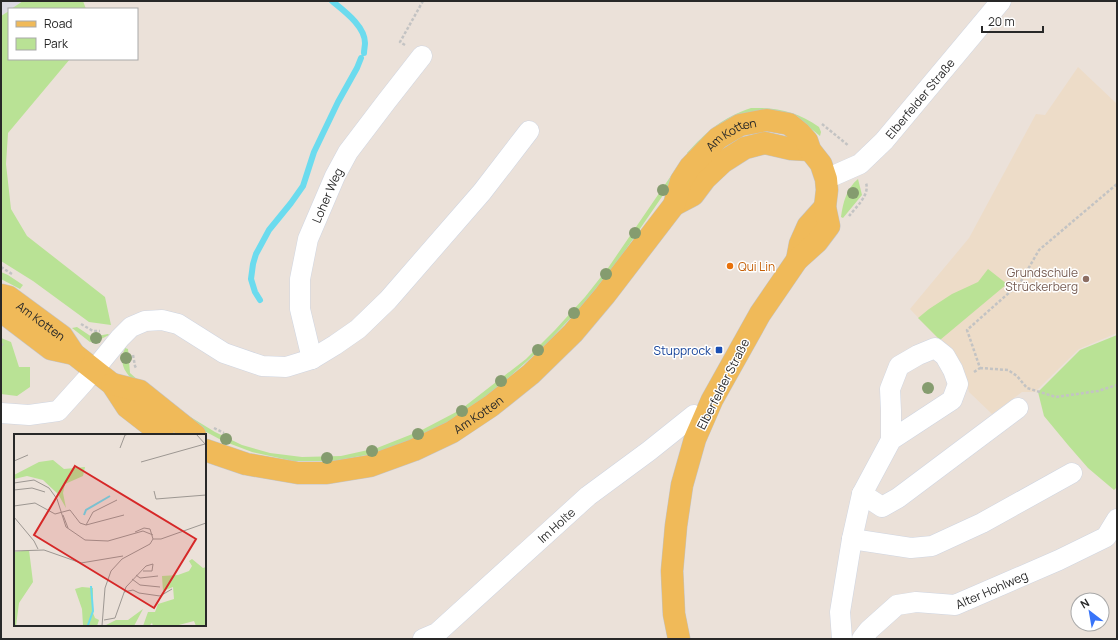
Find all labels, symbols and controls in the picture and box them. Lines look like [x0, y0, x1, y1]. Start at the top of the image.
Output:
legend [8, 8, 138, 60]
scale bar [982, 8, 1043, 34]
text: 20 m [988, 13, 1015, 30]
text: Road [44, 15, 72, 32]
text: Park [44, 35, 69, 52]
street label: Elberfelder Straße [881, 55, 958, 142]
street label: Am Kotten [702, 114, 758, 155]
street label: Loher Weg [307, 164, 347, 225]
place label: Qui Lin [738, 258, 775, 275]
marker: Qui Lin [725, 261, 735, 271]
place label: Grundschule Strückerberg [1005, 264, 1078, 295]
marker: Grundschule Strückerberg [1081, 274, 1091, 284]
street label: Am Kotten [13, 297, 69, 344]
street label: Elberfelder Straße [693, 336, 753, 432]
place label: Stupprock [654, 342, 712, 359]
marker: Stupprock [714, 345, 724, 355]
street label: Am Kotten [450, 391, 506, 437]
inset map [14, 434, 206, 626]
street label: Im Holte [534, 504, 578, 546]
street label: Alter Hohlweg [953, 566, 1030, 612]
north arrow [1070, 592, 1110, 632]
text: N [1077, 594, 1092, 611]

